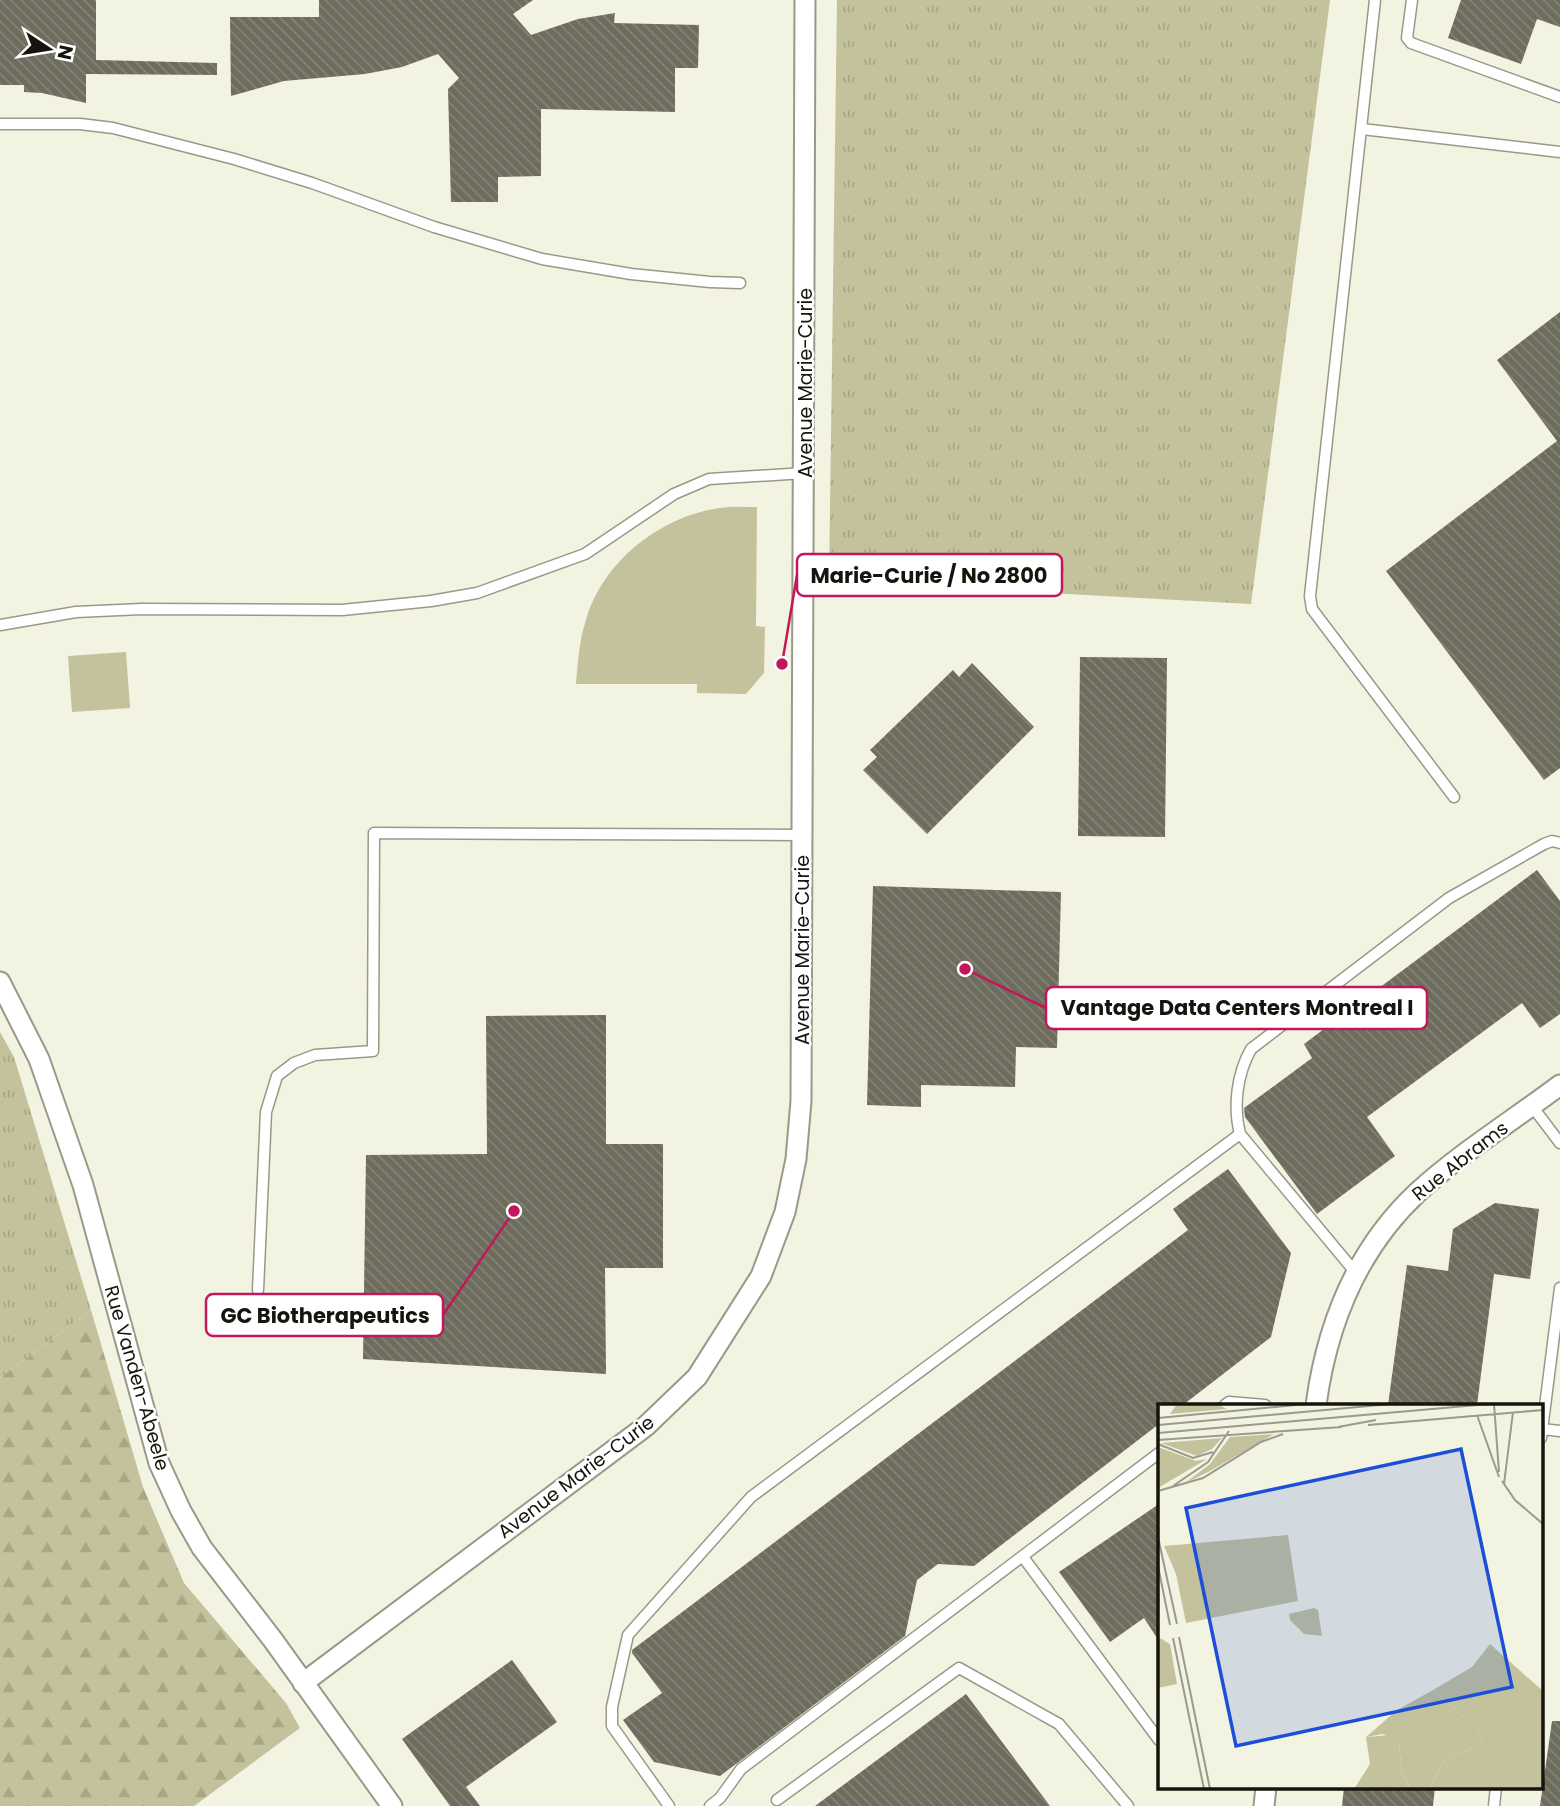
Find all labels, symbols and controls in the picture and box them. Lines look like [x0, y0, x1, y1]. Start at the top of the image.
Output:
north arrow [14, 14, 84, 84]
text: N [50, 43, 80, 62]
street label: Avenue Marie-Curie [792, 288, 819, 478]
callout: Marie-Curie / No 2800 [797, 554, 1062, 596]
text: Marie-Curie / No 2800 [810, 561, 1048, 590]
street label: Avenue Marie-Curie [789, 855, 816, 1045]
callout: Vantage Data Centers Montreal I [1046, 987, 1427, 1029]
text: Vantage Data Centers Montreal I [1060, 993, 1414, 1022]
street label: Rue Abrams [1406, 1115, 1514, 1207]
street label: Rue Vanden-Abeele [98, 1282, 176, 1474]
callout: GC Biotherapeutics [206, 1294, 443, 1336]
text: GC Biotherapeutics [220, 1301, 430, 1330]
inset map [1158, 1404, 1542, 1788]
street label: Avenue Marie-Curie [492, 1409, 660, 1545]

